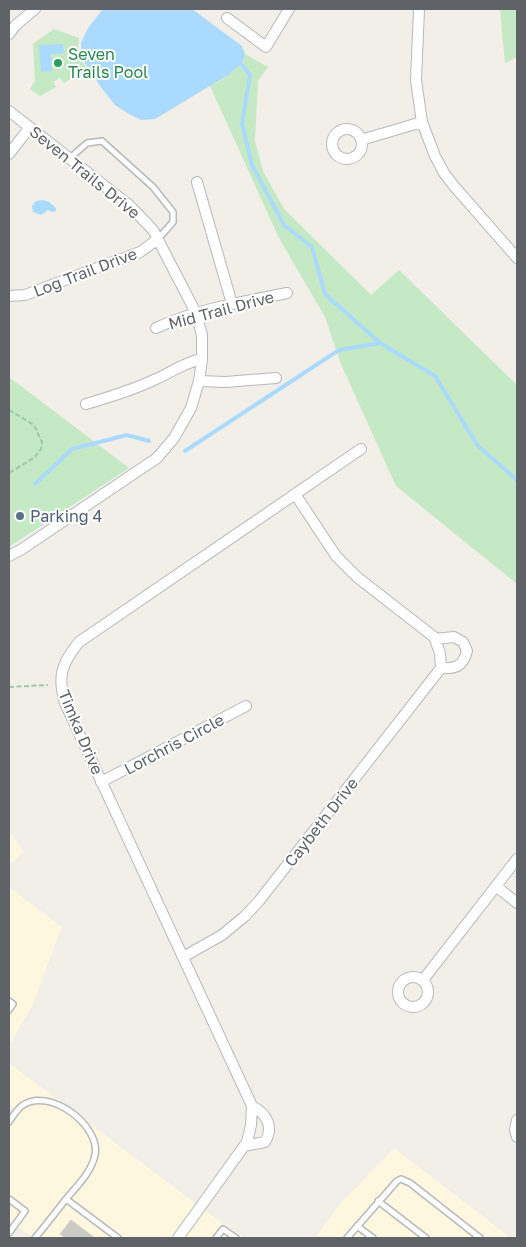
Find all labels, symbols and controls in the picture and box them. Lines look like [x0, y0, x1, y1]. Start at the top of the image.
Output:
place label: Seven Trails Pool [68, 44, 148, 82]
marker: Seven Trails Pool [52, 57, 64, 69]
street label: Seven Trails Drive [26, 121, 144, 223]
street label: Log Trail Drive [31, 243, 139, 301]
street label: Mid Trail Drive [166, 286, 276, 334]
place label: Parking 4 [30, 506, 102, 526]
marker: Parking 4 [14, 510, 26, 522]
street label: Timka Drive [54, 687, 108, 777]
street label: Lorchris Circle [121, 709, 227, 779]
street label: Caybeth Drive [280, 773, 362, 871]

